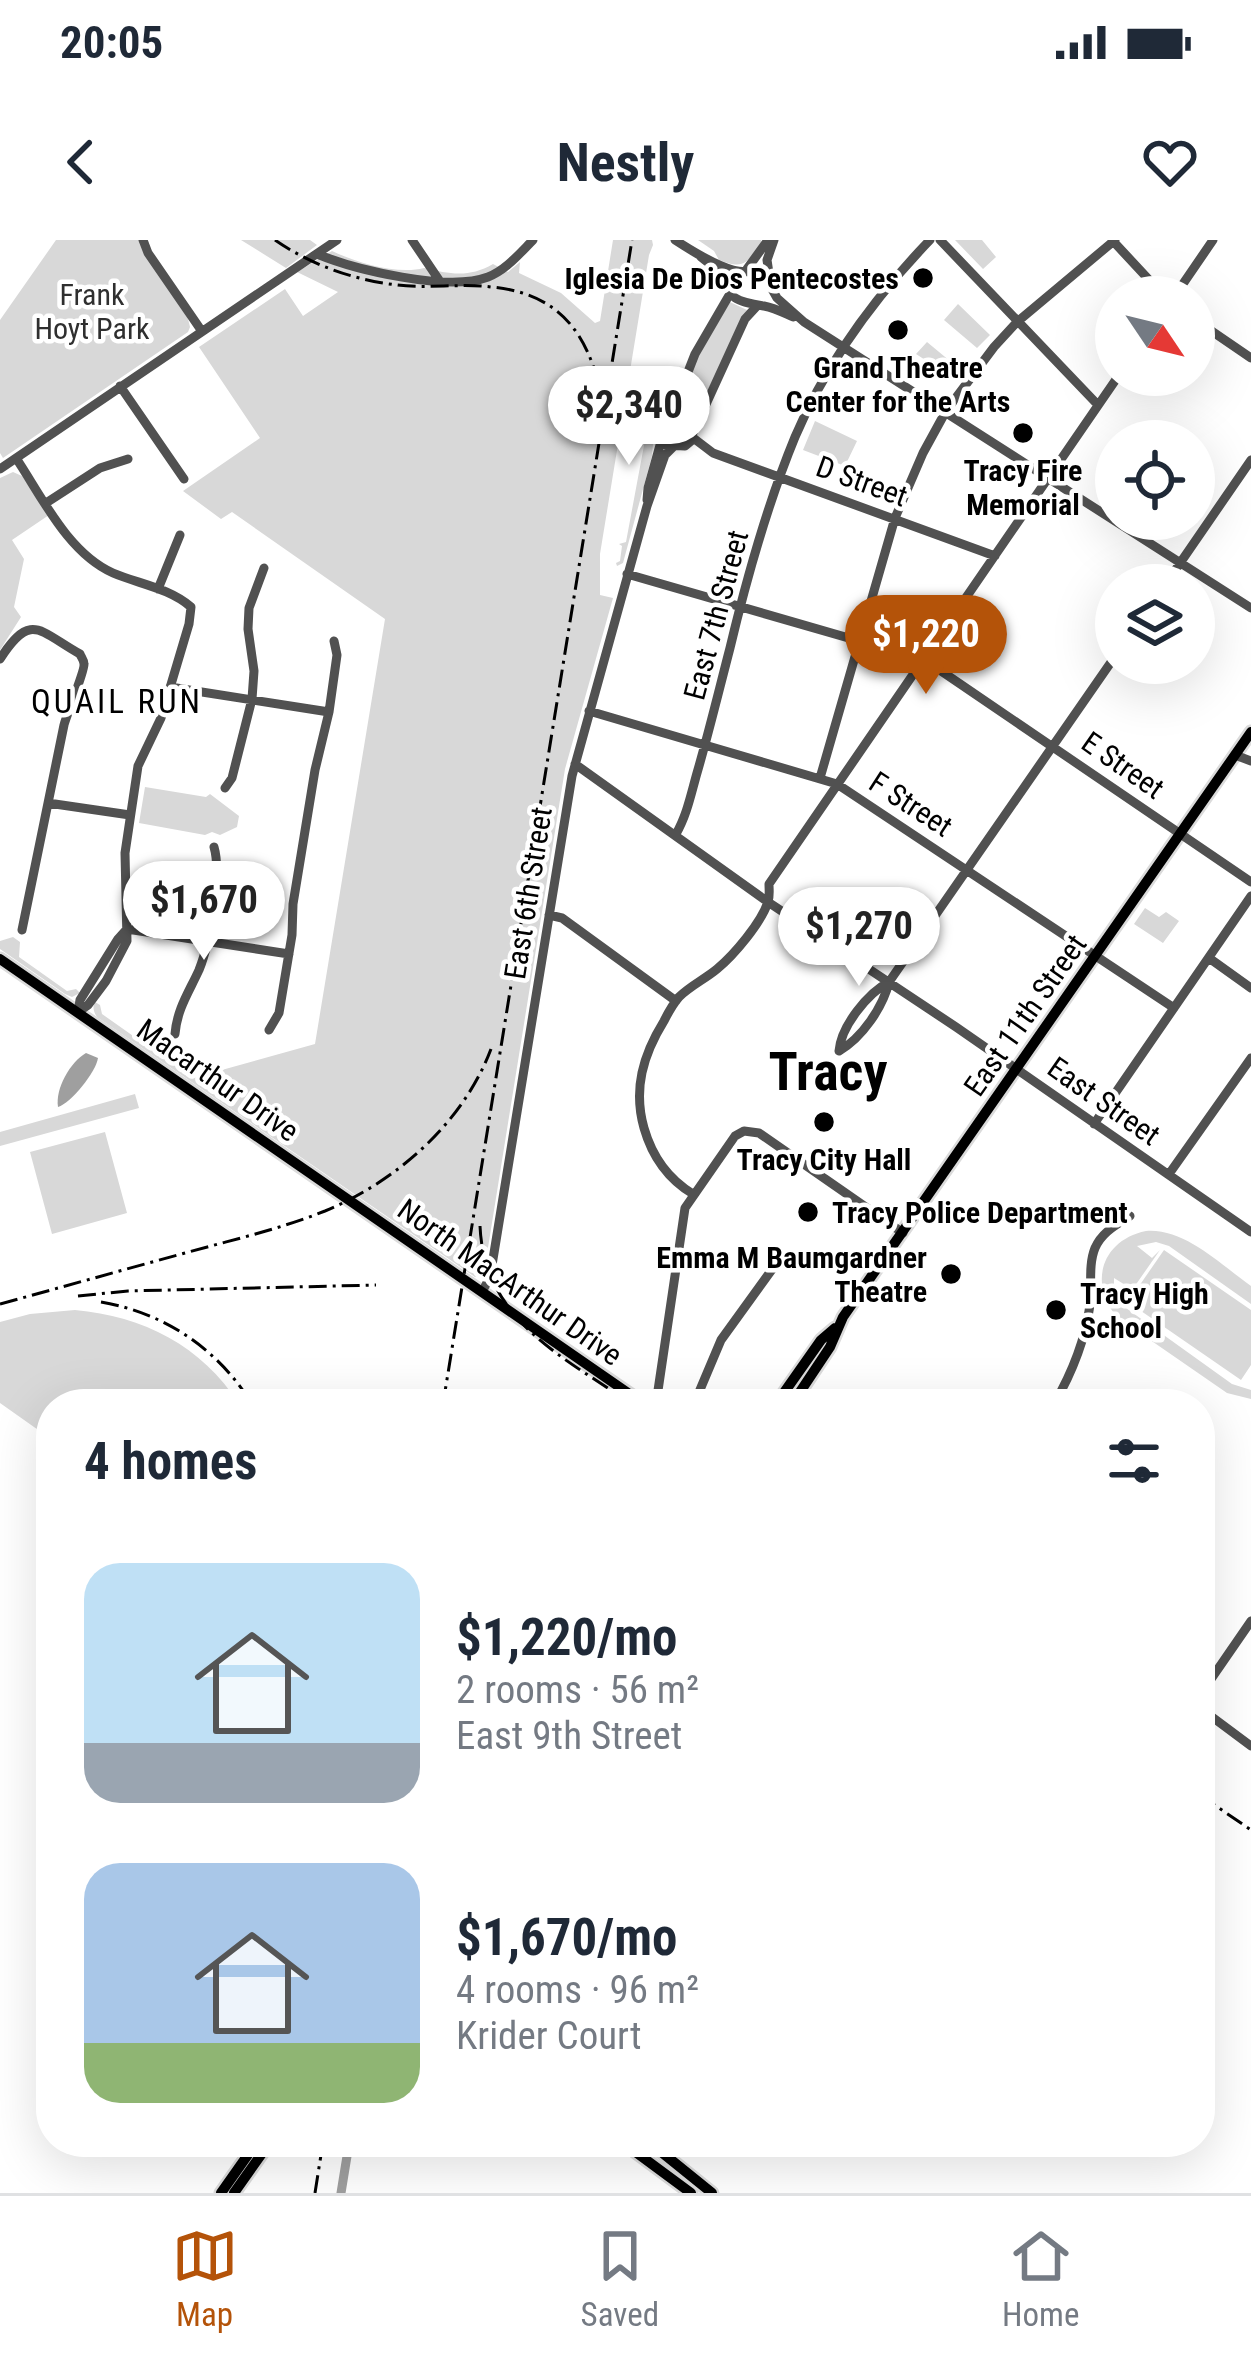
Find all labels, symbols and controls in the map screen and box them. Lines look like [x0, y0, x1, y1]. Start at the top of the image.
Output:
text: 20:05 [60, 16, 163, 69]
icon: back [48, 129, 114, 195]
icon: heart [1137, 129, 1203, 195]
text: Nestly [557, 131, 694, 194]
place label: Iglesia De Dios Pentecostes [564, 261, 899, 296]
marker: Iglesia De Dios Pentecostes [910, 265, 936, 291]
north arrow [1095, 276, 1215, 396]
map controls [1095, 276, 1215, 684]
park label: Frank Hoyt Park [34, 277, 150, 346]
marker: Grand Theatre Center for the Arts [885, 317, 911, 343]
place label: Grand Theatre Center for the Arts [786, 350, 1010, 419]
pin: $2,340 [531, 366, 727, 468]
text: $2,340 [575, 382, 683, 428]
marker: Tracy Fire Memorial [1010, 420, 1036, 446]
button: locate [1095, 420, 1215, 540]
street label: D Street [812, 448, 912, 514]
place label: Tracy Fire Memorial [964, 453, 1082, 522]
street label: East 7th Street [677, 526, 755, 704]
button: layers [1095, 564, 1215, 684]
pin: $1,220 [828, 595, 1024, 697]
text: $1,220 [872, 611, 980, 657]
district label: QUAIL RUN [31, 682, 203, 721]
street label: E Street [1075, 724, 1171, 806]
street label: F Street [863, 764, 959, 844]
street label: East 6th Street [497, 804, 559, 982]
pin: $1,670 [106, 861, 302, 963]
text: $1,670 [150, 877, 258, 923]
pin: $1,270 [761, 887, 957, 989]
text: $1,270 [805, 903, 913, 949]
street label: East 11th Street [956, 928, 1094, 1102]
street label: Macarthur Drive [131, 1011, 305, 1149]
district label: Tracy [769, 1040, 887, 1103]
street label: East Street [1041, 1050, 1167, 1152]
marker: Tracy City Hall [811, 1109, 837, 1135]
place label: Tracy City Hall [737, 1142, 911, 1177]
street label: North MacArthur Drive [391, 1192, 629, 1372]
place label: Tracy Police Department [832, 1195, 1128, 1230]
marker: Tracy Police Department [795, 1199, 821, 1225]
place label: Emma M Baumgardner Theatre [656, 1240, 927, 1309]
marker: Emma M Baumgardner Theatre [938, 1261, 964, 1287]
place label: Tracy High School [1080, 1276, 1209, 1345]
marker: Tracy High School [1043, 1297, 1069, 1323]
icon: filters [1101, 1428, 1167, 1494]
text: 4 homes [84, 1432, 257, 1491]
text: $1,220/mo [456, 1608, 677, 1667]
icon: home [180, 1611, 324, 1755]
text: 2 rooms · 56 m² [456, 1667, 699, 1713]
text: East 9th Street [456, 1713, 682, 1759]
text: $1,670/mo [456, 1908, 677, 1967]
icon: home [180, 1911, 324, 2055]
text: 4 rooms · 96 m² [456, 1967, 699, 2013]
text: Krider Court [456, 2013, 641, 2059]
tab: Map [172, 2223, 238, 2334]
tab: Saved [581, 2223, 659, 2334]
tab: Home [1002, 2223, 1079, 2334]

